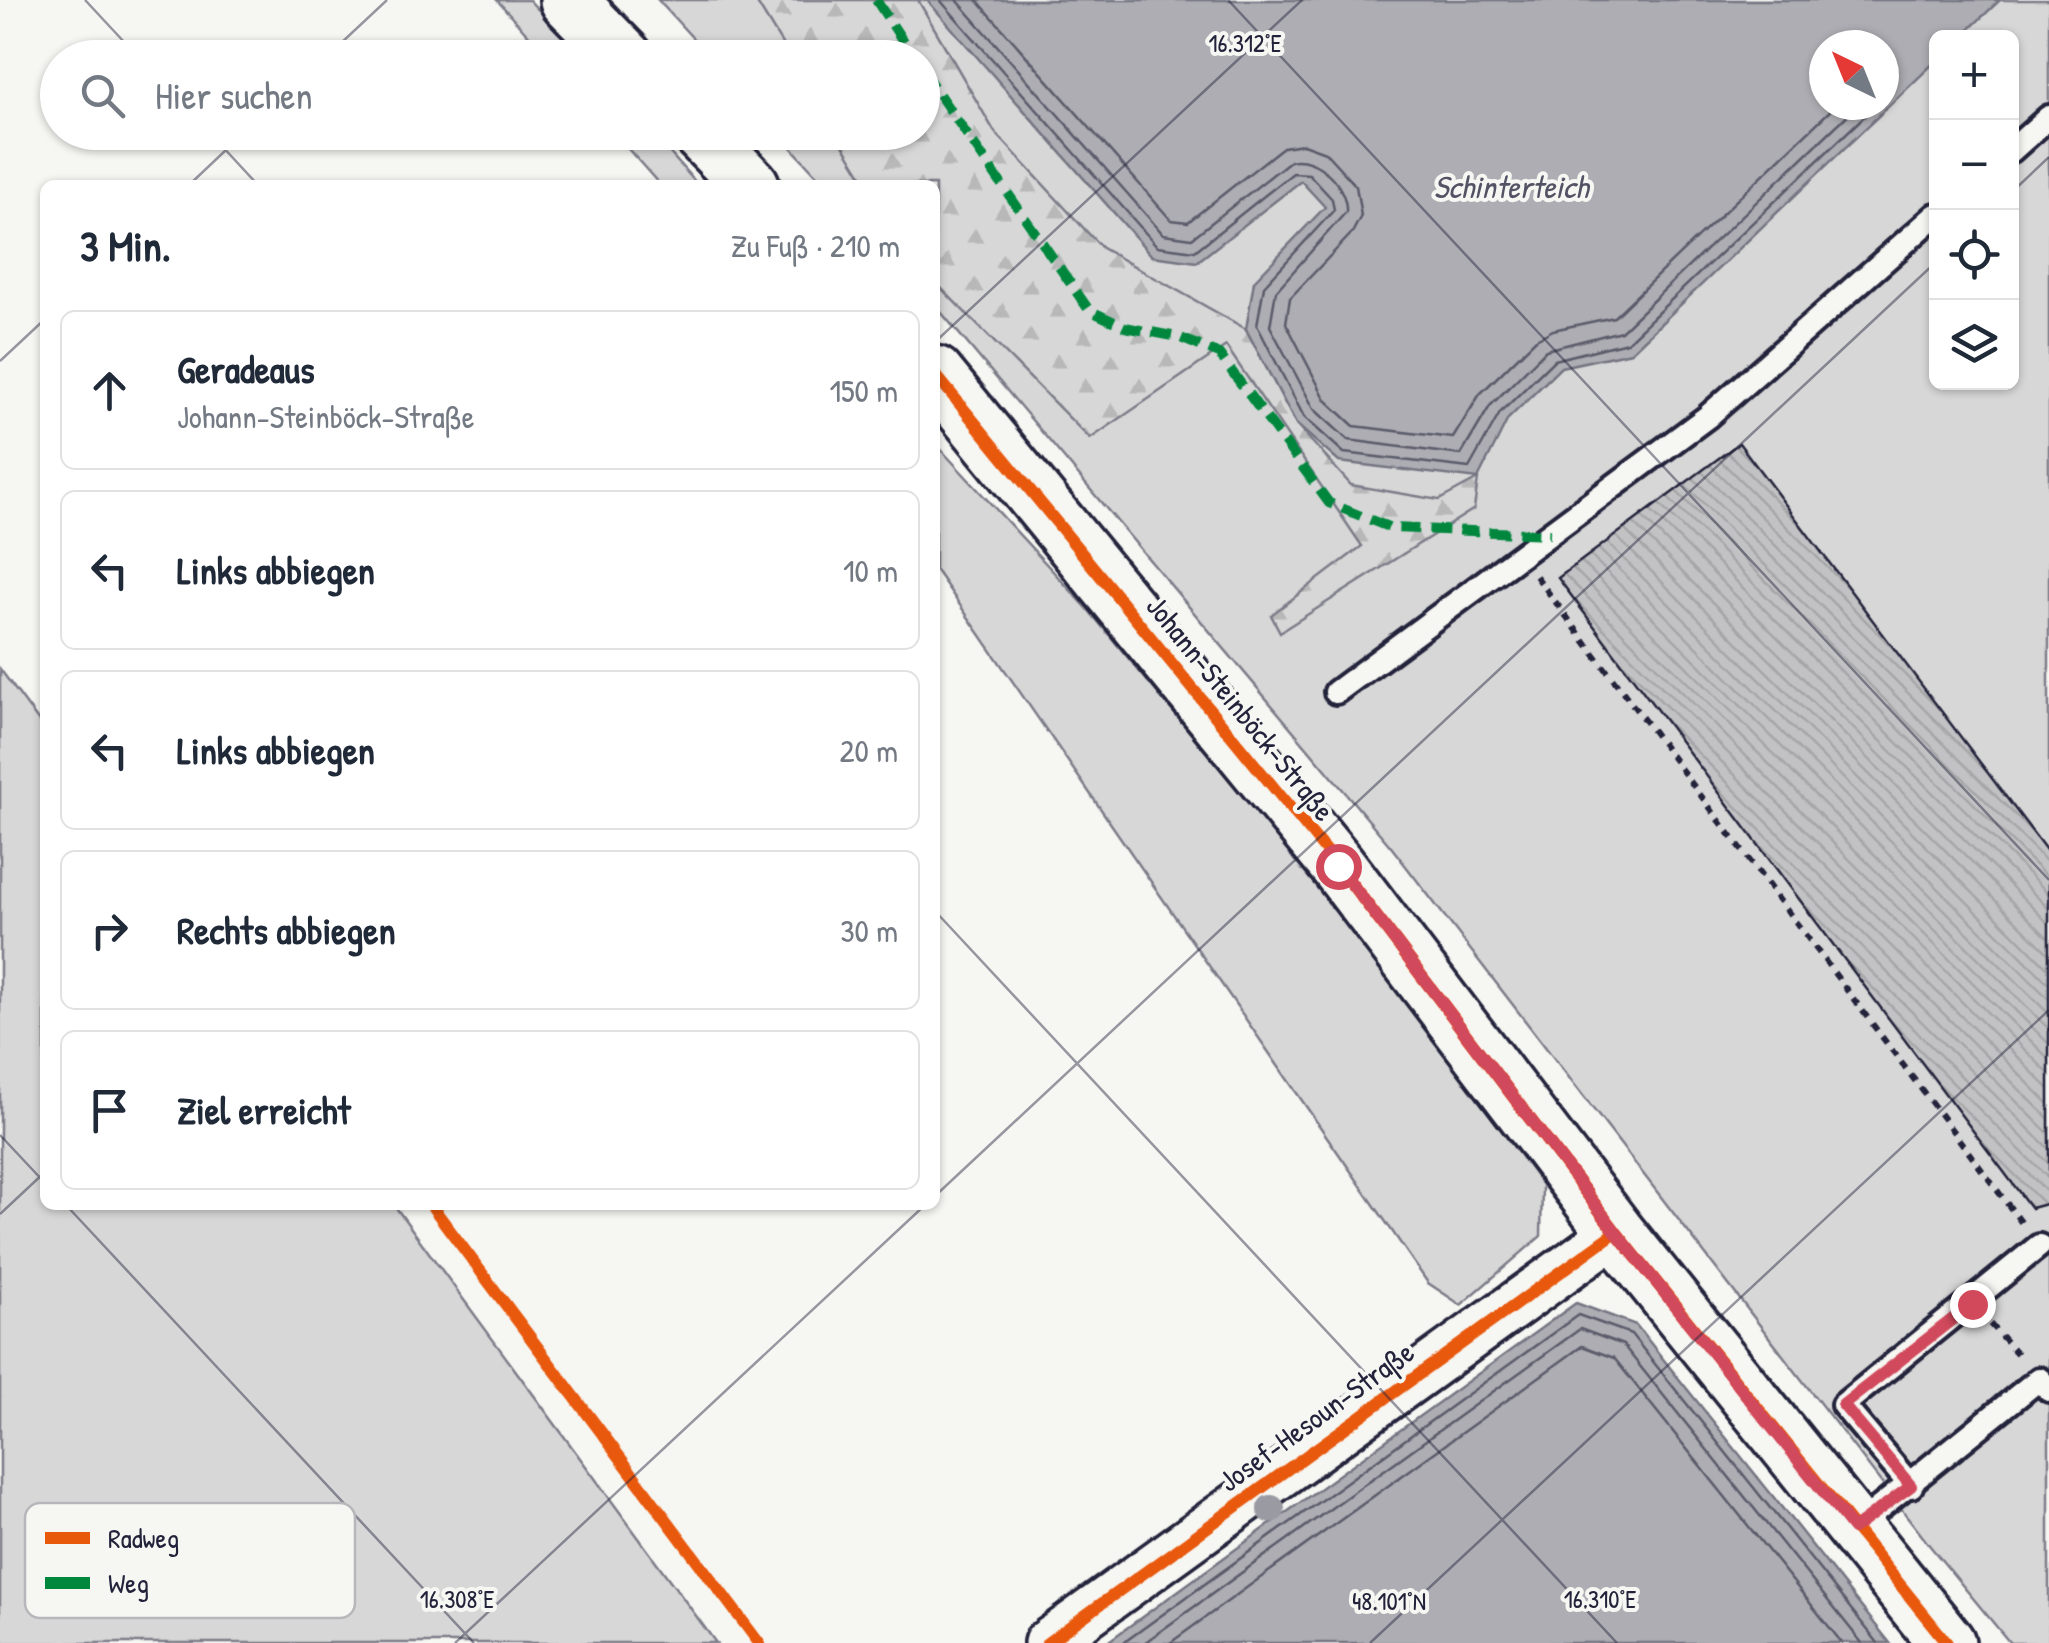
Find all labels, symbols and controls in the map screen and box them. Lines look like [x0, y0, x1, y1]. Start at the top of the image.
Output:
text: 16.312°E [1208, 26, 1282, 60]
north arrow [1809, 30, 1899, 120]
map controls [1929, 30, 2019, 390]
button: + [1929, 30, 2019, 120]
search box [40, 40, 940, 150]
icon: search [75, 68, 130, 123]
text: Hier suchen [155, 69, 313, 121]
button: − [1929, 120, 2019, 210]
water label: Schinterteich [1433, 165, 1591, 208]
button: locate [1929, 210, 2019, 300]
text: 3 Min. [80, 217, 171, 274]
text: Zu Fuß · 210 m [731, 224, 900, 267]
button: layers [1929, 300, 2019, 390]
text: Geradeaus [177, 343, 315, 395]
icon: ahead [82, 363, 137, 418]
text: 150 m [829, 369, 898, 412]
text: Johann-Steinböck-Straße [177, 395, 475, 438]
icon: left [82, 543, 137, 598]
text: Links abbiegen [177, 544, 375, 596]
text: 10 m [843, 549, 898, 592]
street label: Johann-Steinböck-Straße [1138, 587, 1344, 829]
icon: left [82, 723, 137, 778]
text: Links abbiegen [177, 724, 375, 776]
text: 20 m [840, 729, 898, 772]
route start [1316, 844, 1362, 890]
icon: right [82, 903, 137, 958]
text: Rechts abbiegen [177, 904, 396, 956]
text: 30 m [840, 909, 898, 952]
icon: arrive [82, 1083, 137, 1138]
text: Ziel erreicht [177, 1084, 351, 1136]
route end [1950, 1282, 1996, 1328]
street label: Josef-Hesoun-Straße [1210, 1332, 1422, 1500]
legend [25, 1503, 355, 1618]
text: Radweg [108, 1519, 179, 1557]
text: Weg [108, 1564, 149, 1602]
text: 16.308°E [420, 1582, 494, 1616]
text: 16.310°E [1564, 1582, 1636, 1616]
text: 48.101°N [1352, 1584, 1426, 1618]

